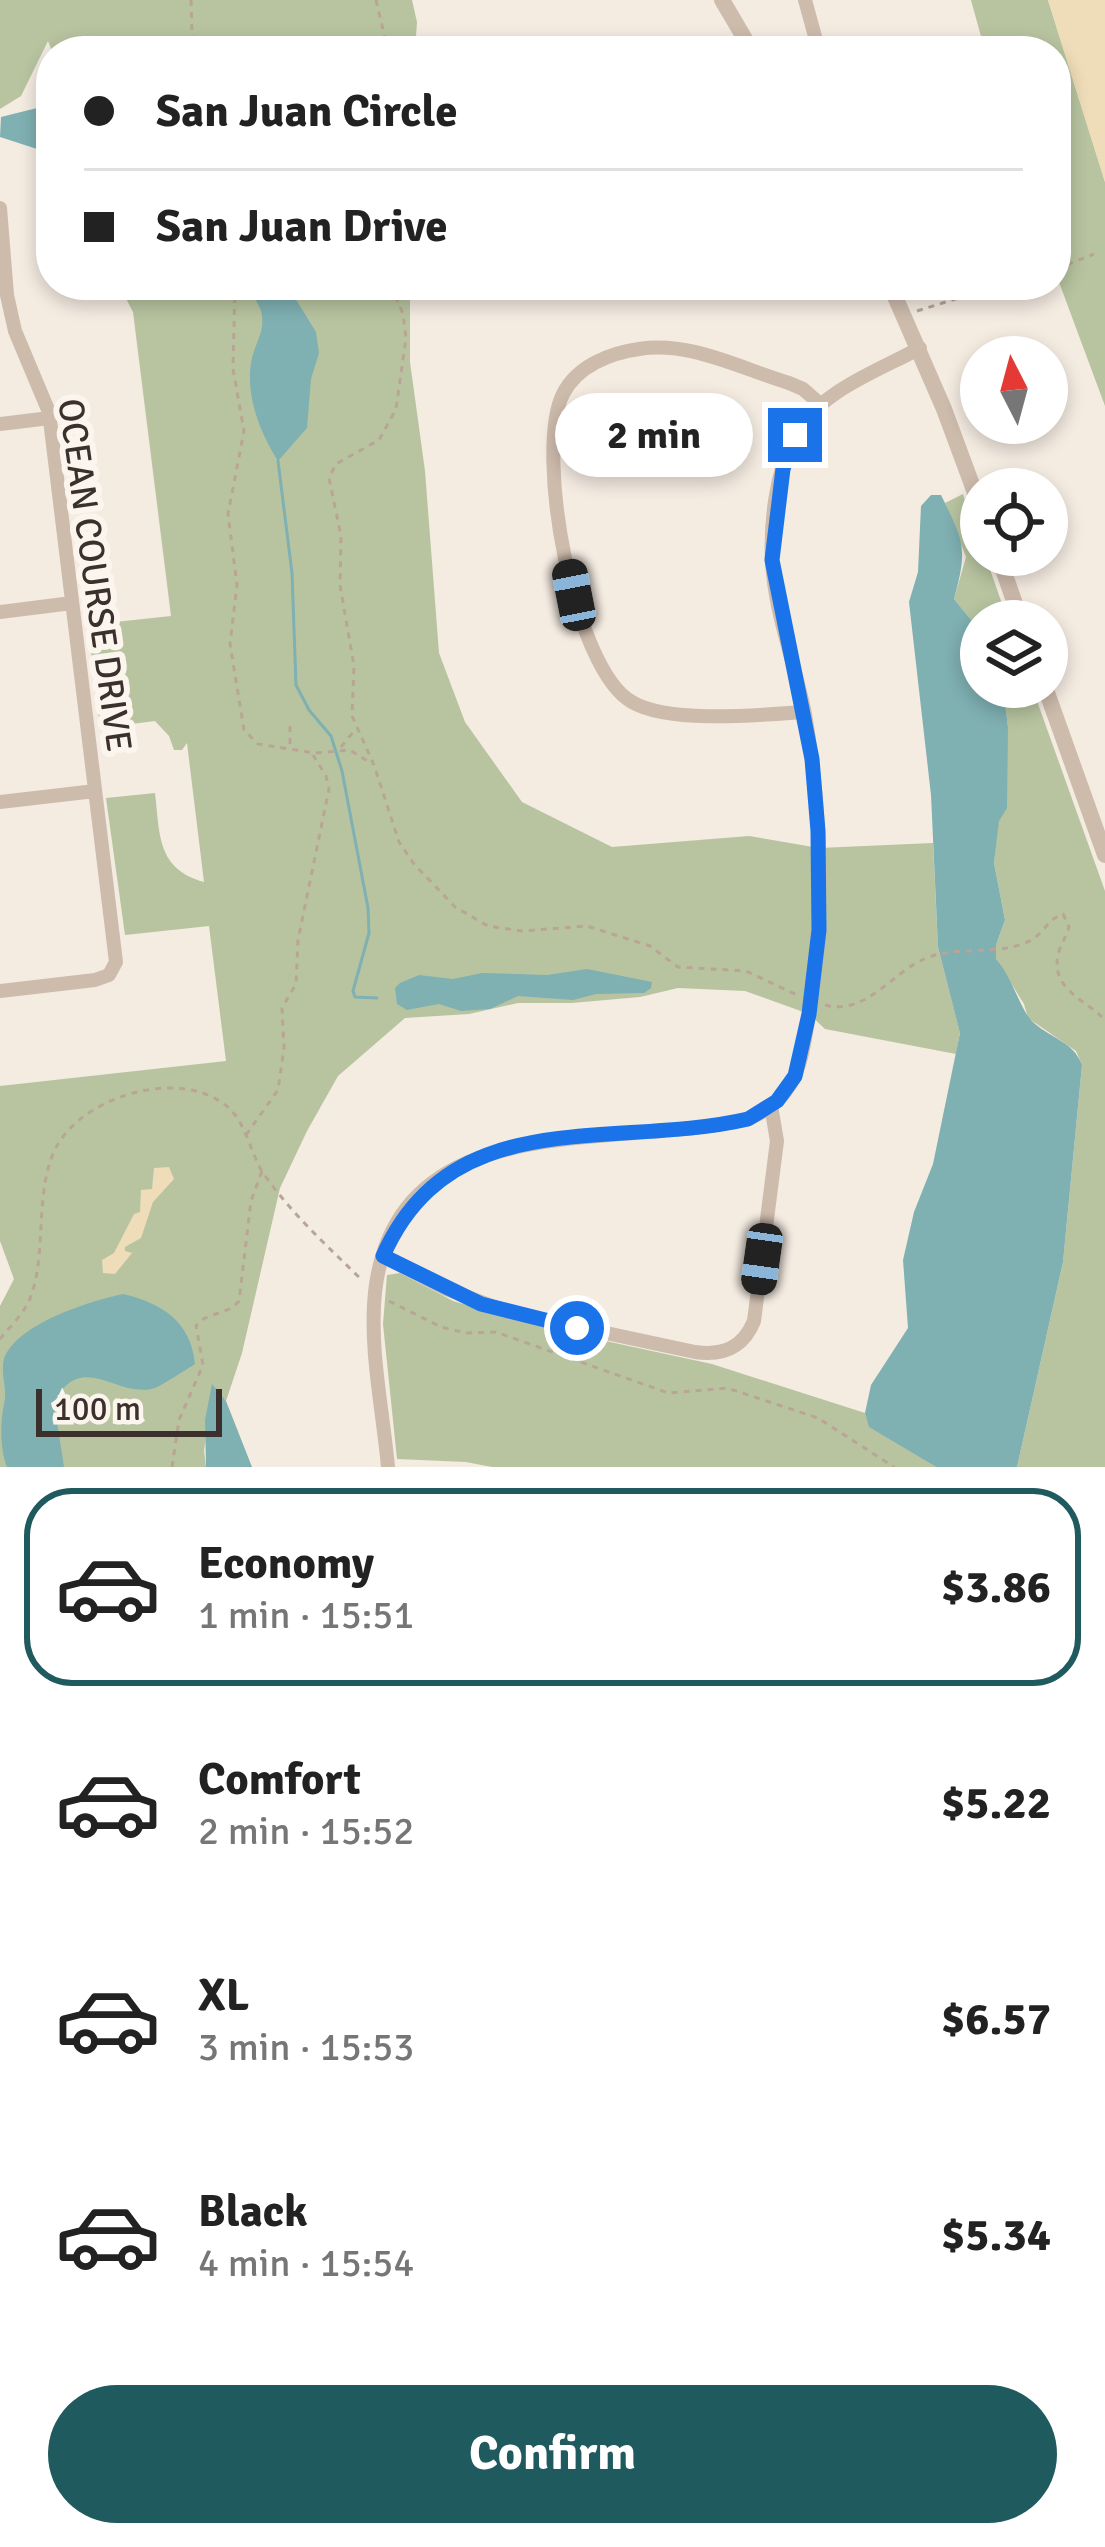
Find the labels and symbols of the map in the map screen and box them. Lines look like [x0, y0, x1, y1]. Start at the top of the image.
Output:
north arrow [960, 336, 1068, 444]
callout: 2 min [555, 393, 753, 477]
street label: OCEAN COURSE DRIVE [47, 396, 142, 755]
route end [768, 408, 822, 462]
car [549, 556, 599, 634]
car [739, 1221, 785, 1297]
route start [550, 1301, 604, 1355]
scale bar [36, 1383, 222, 1436]

